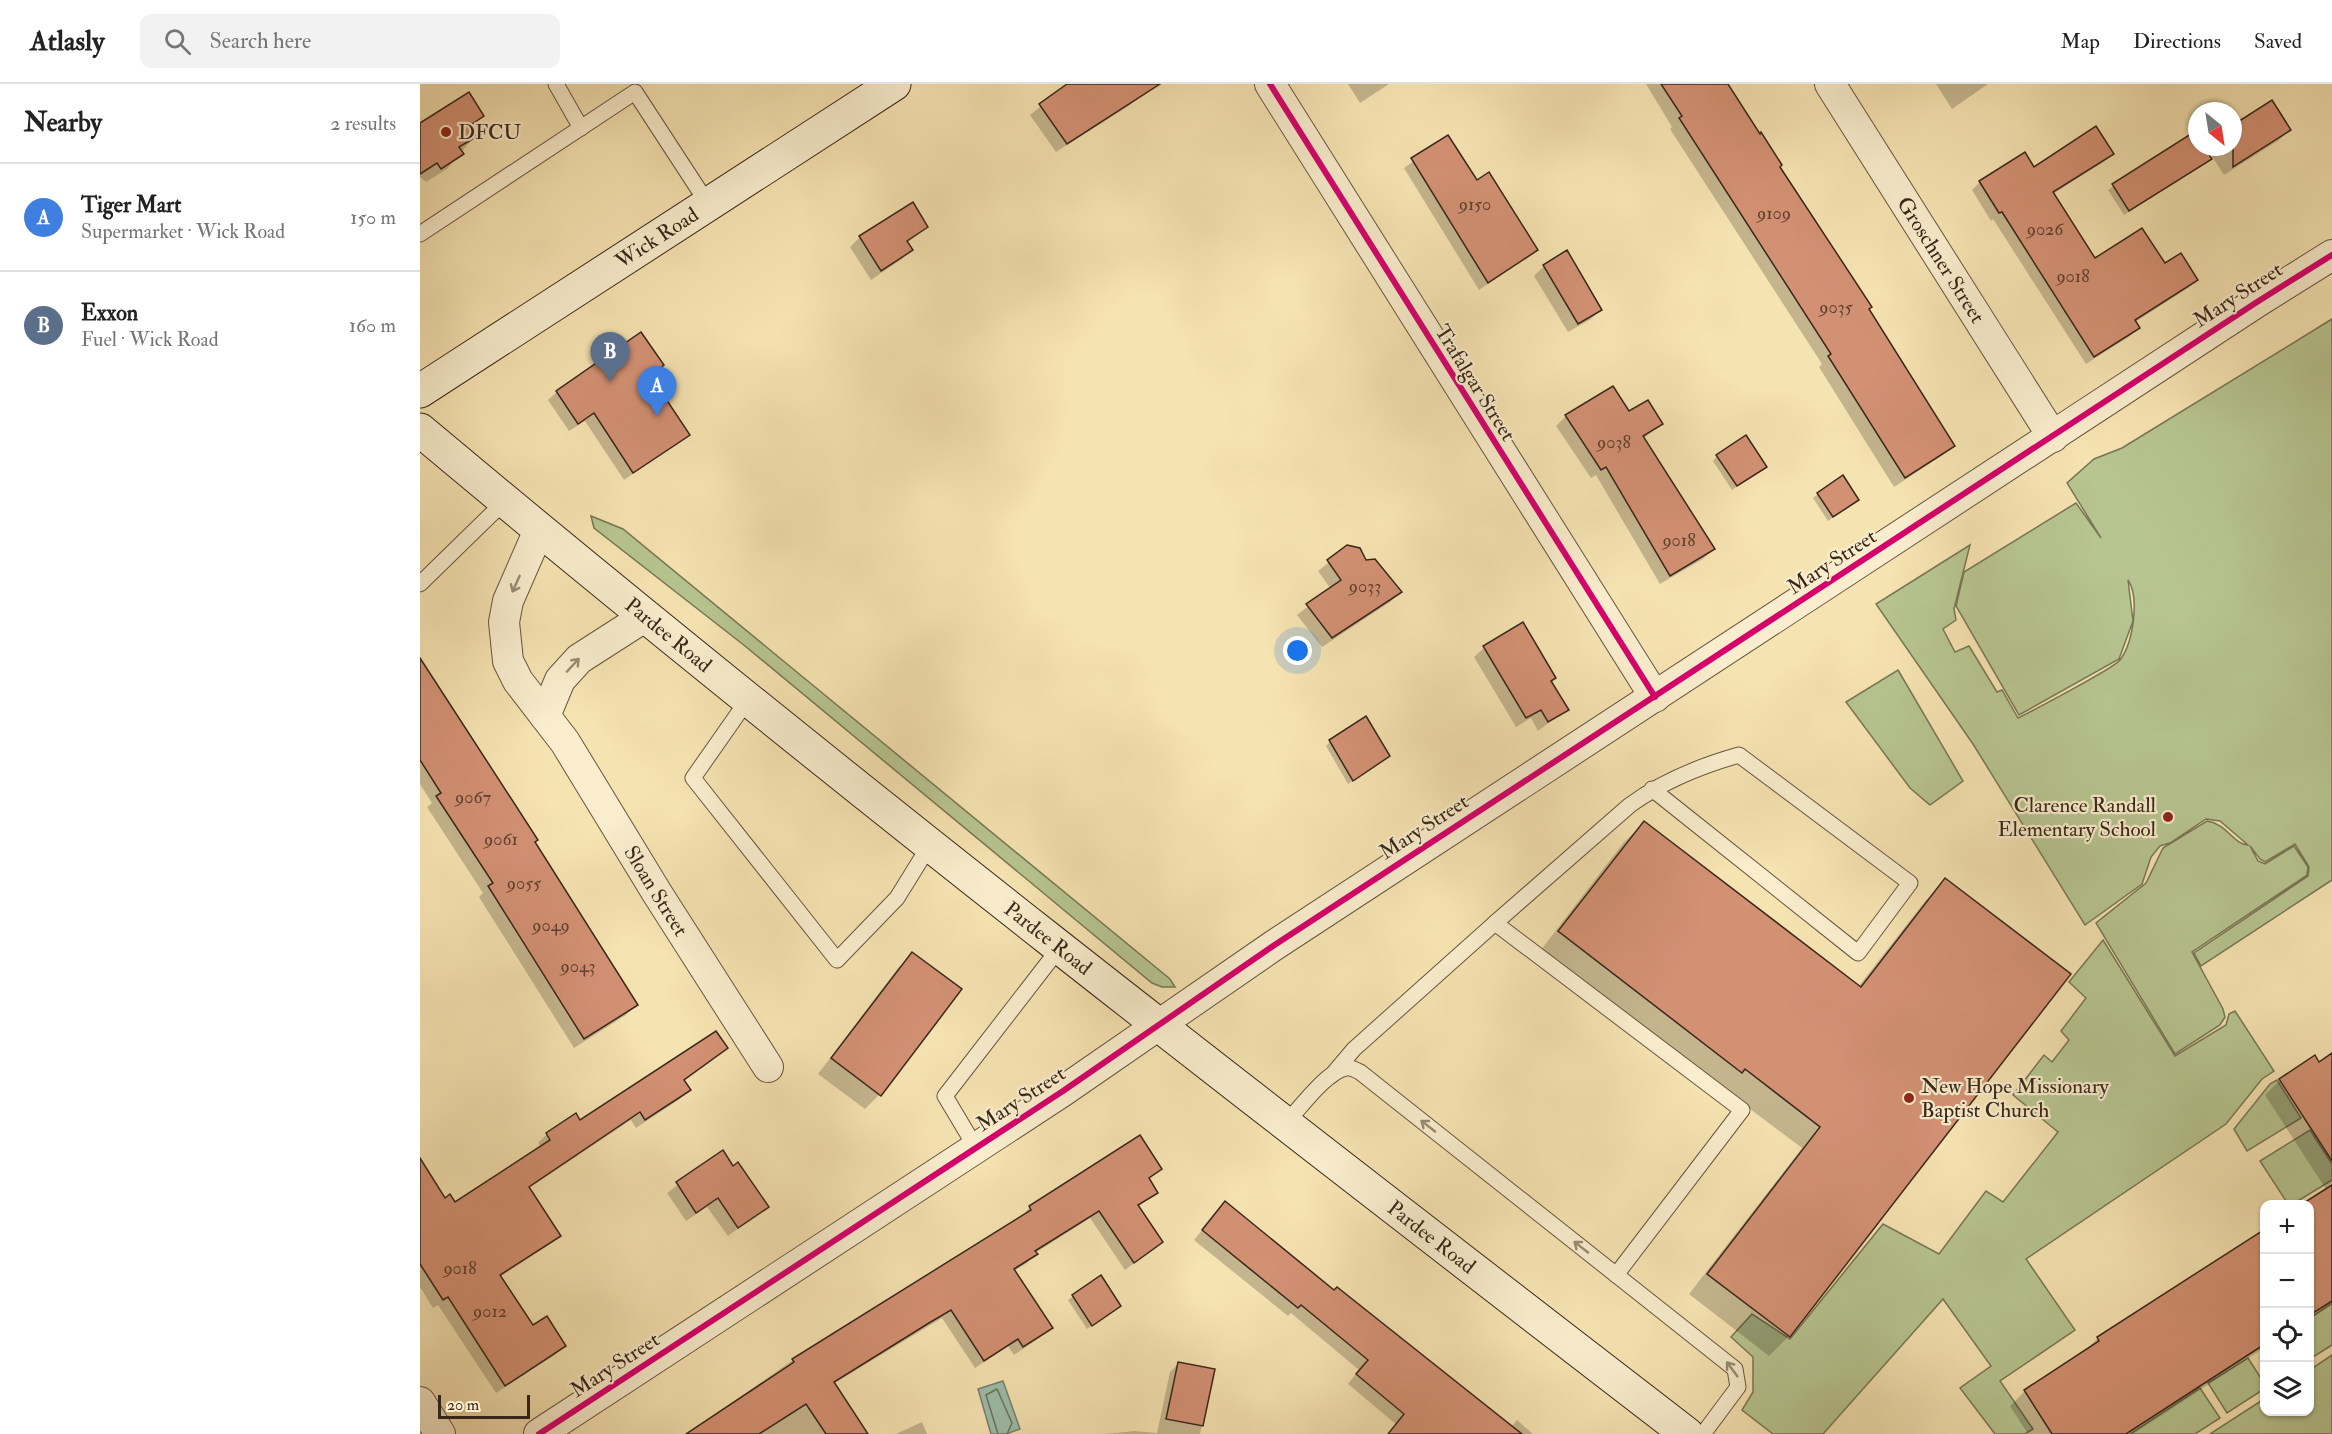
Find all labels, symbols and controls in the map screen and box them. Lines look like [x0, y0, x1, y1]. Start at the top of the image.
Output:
search box [140, 14, 560, 68]
text: Atlasly [30, 24, 104, 59]
icon: search [161, 25, 194, 58]
text: Search here [209, 27, 311, 55]
text: Map [2060, 28, 2100, 55]
text: Directions [2133, 28, 2221, 55]
text: Saved [2254, 28, 2302, 55]
north arrow [2188, 102, 2242, 156]
text: Nearby [24, 107, 102, 139]
text: 2 results [330, 111, 396, 136]
place label: DFCU [458, 119, 521, 146]
marker: DFCU [439, 125, 453, 139]
text: Tiger Mart [81, 191, 181, 219]
street label: Groschner Street [1891, 191, 1991, 328]
house number: 9150 [1457, 193, 1491, 216]
street label: Wick Road [609, 201, 704, 275]
house number: 9109 [1755, 202, 1791, 225]
text: A [37, 205, 50, 230]
text: 150 m [350, 205, 396, 230]
house number: 9026 [2025, 218, 2064, 241]
text: Supermarket · Wick Road [81, 219, 285, 244]
street label: Mary Street [2188, 256, 2288, 334]
house number: 9018 [2054, 265, 2090, 288]
house number: 9035 [1817, 296, 1853, 319]
text: Exxon [81, 299, 138, 327]
text: B [37, 313, 50, 338]
text: 160 m [349, 313, 396, 338]
street label: Trafalgar Street [1428, 320, 1522, 446]
text: Fuel · Wick Road [81, 327, 219, 352]
pin: B [590, 332, 630, 382]
pin: A [638, 366, 676, 416]
house number: 9038 [1595, 431, 1631, 454]
street label: Mary Street [1782, 523, 1882, 601]
house number: 9018 [1660, 529, 1696, 552]
one-way arrow [510, 574, 521, 593]
house number: 9033 [1347, 575, 1381, 598]
street label: Pardee Road [619, 591, 718, 679]
your location [1283, 636, 1312, 665]
one-way arrow [566, 658, 580, 673]
house number: 9067 [453, 786, 491, 809]
street label: Mary Street [1374, 788, 1474, 866]
place label: Clarence Randall Elementary School [1998, 792, 2157, 843]
marker: Clarence Randall Elementary School [2161, 810, 2175, 824]
house number: 9061 [482, 828, 518, 851]
street label: Sloan Street [618, 841, 695, 941]
house number: 9055 [505, 872, 541, 895]
street label: Pardee Road [999, 895, 1098, 982]
house number: 9049 [530, 914, 570, 937]
house number: 9043 [559, 955, 596, 978]
street label: Mary Street [971, 1060, 1071, 1138]
place label: New Hope Missionary Baptist Church [1921, 1073, 2110, 1124]
marker: New Hope Missionary Baptist Church [1902, 1091, 1916, 1105]
one-way arrow [1420, 1120, 1436, 1133]
street label: Pardee Road [1382, 1194, 1482, 1280]
map controls [2260, 1200, 2314, 1416]
button: + [2260, 1200, 2314, 1254]
one-way arrow [1573, 1240, 1589, 1253]
button: − [2260, 1254, 2314, 1308]
house number: 9018 [441, 1257, 477, 1280]
house number: 9012 [471, 1300, 507, 1323]
button: locate [2260, 1308, 2314, 1362]
street label: Mary Street [565, 1326, 665, 1404]
one-way arrow [1726, 1361, 1739, 1377]
button: layers [2260, 1362, 2314, 1416]
scale bar [438, 1392, 530, 1420]
text: 20 m [447, 1395, 479, 1415]

